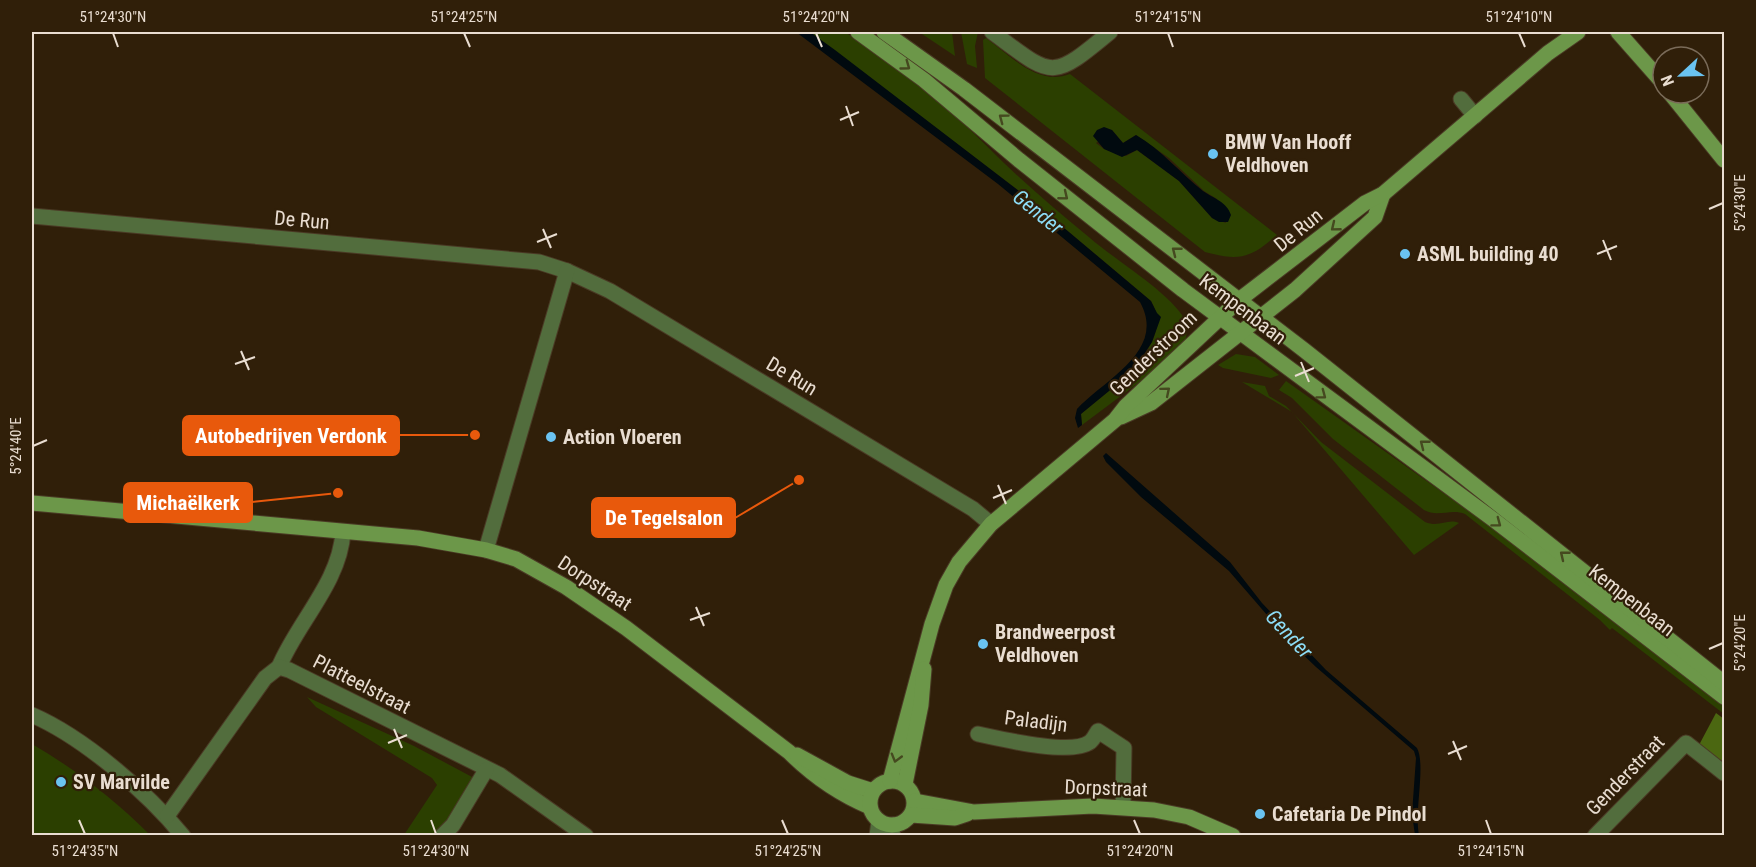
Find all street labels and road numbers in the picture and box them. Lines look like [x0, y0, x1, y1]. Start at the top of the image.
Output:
street label: De Run [1269, 203, 1327, 257]
street label: De Run [273, 206, 331, 234]
street label: Kempenbaan [1195, 269, 1291, 349]
street label: Genderstroom [1104, 305, 1202, 401]
street label: De Run [762, 351, 822, 401]
street label: Dorpstraat [554, 550, 637, 616]
street label: Kempenbaan [1584, 559, 1680, 641]
street label: Platteelstraat [309, 649, 415, 719]
street label: Paladijn [1003, 705, 1069, 737]
street label: Genderstraat [1581, 730, 1669, 820]
street label: Dorpstraat [1064, 775, 1148, 801]

